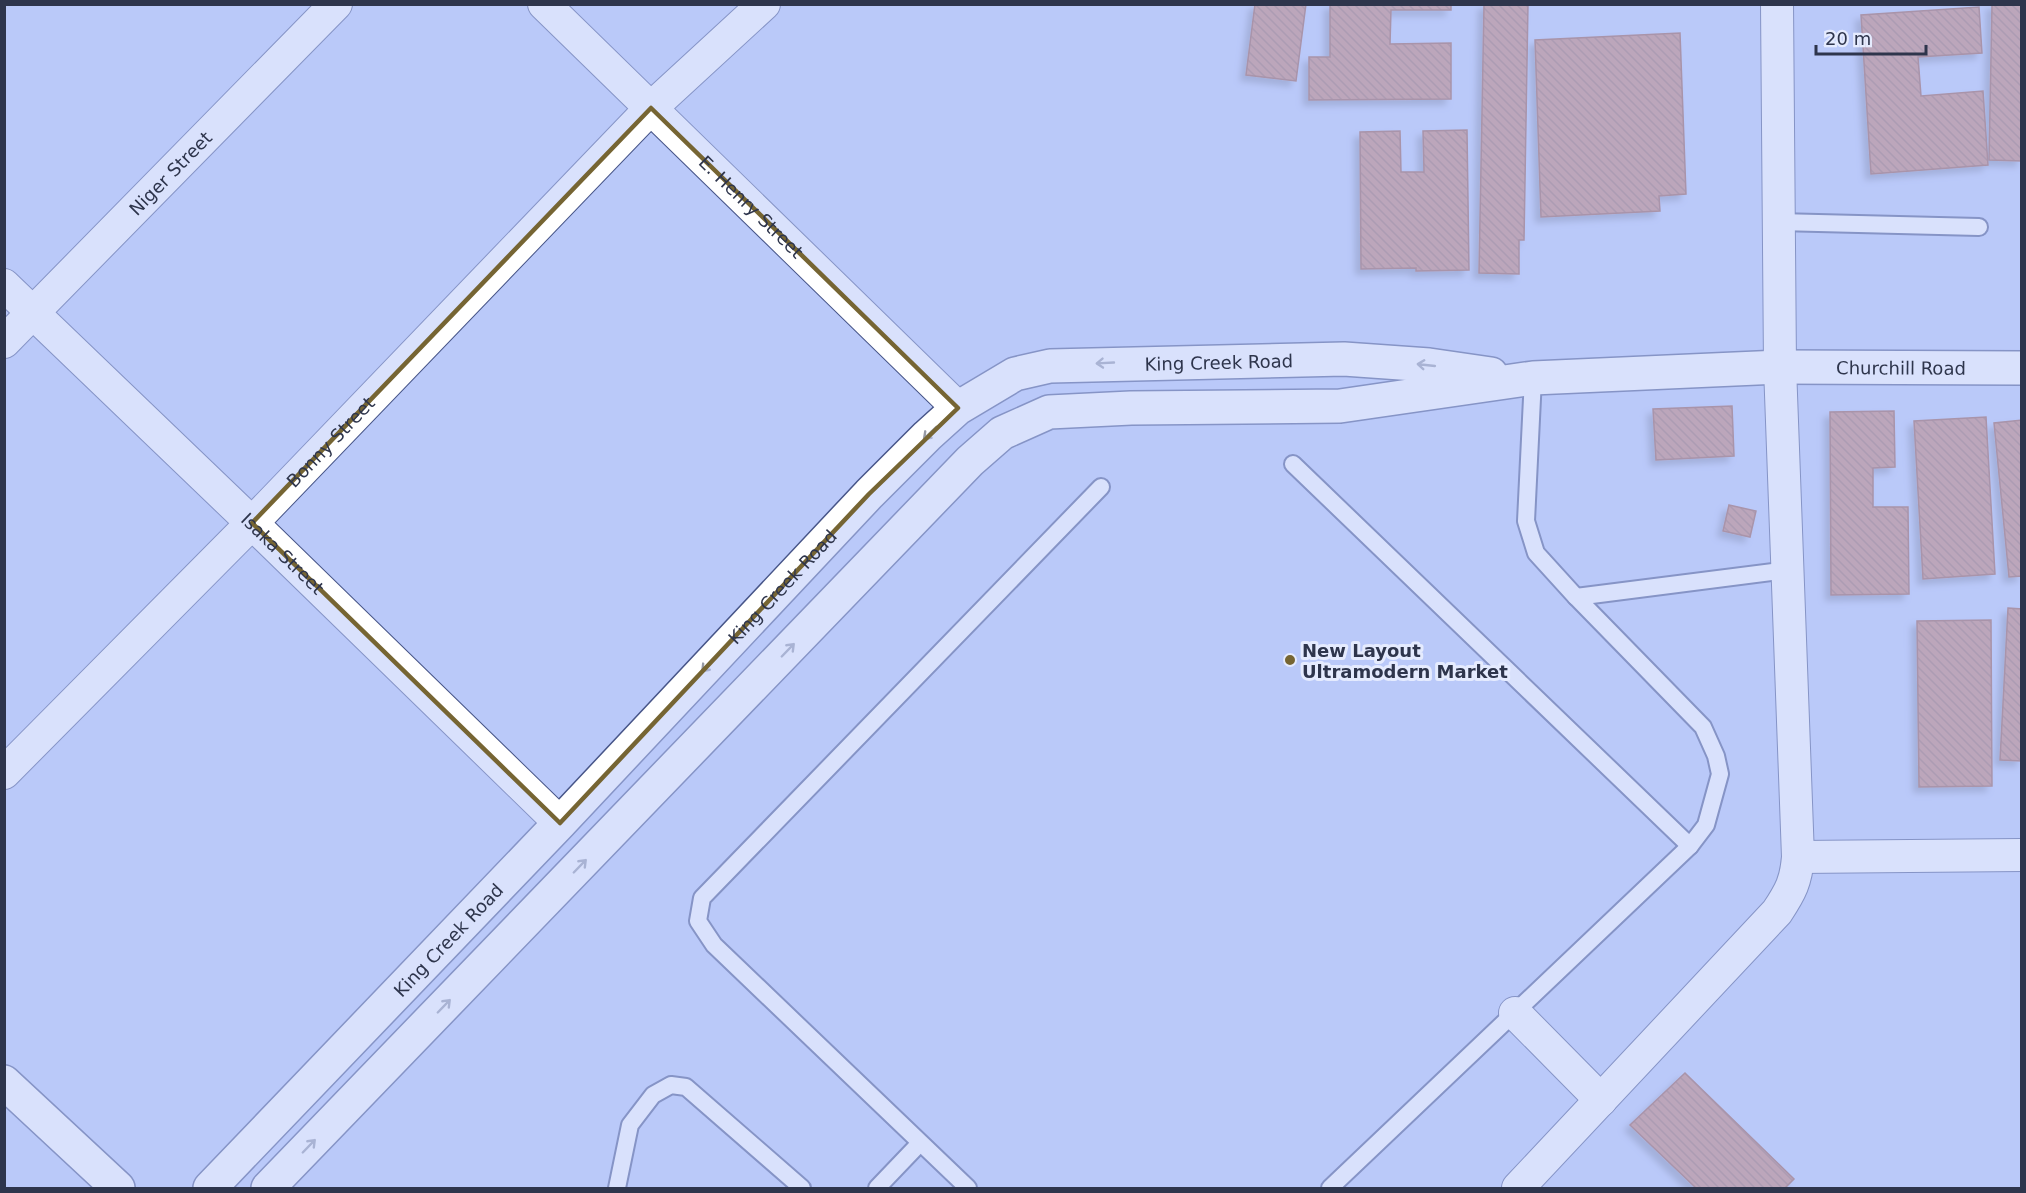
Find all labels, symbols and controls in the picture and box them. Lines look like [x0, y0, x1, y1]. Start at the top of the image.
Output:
scale bar [1816, 18, 1926, 56]
text: 20 m [1825, 28, 1871, 49]
street label: Niger Street [124, 127, 216, 219]
street label: E. Henry Street [695, 151, 808, 262]
street label: King Creek Road [1144, 350, 1293, 374]
street label: Churchill Road [1836, 357, 1966, 378]
one-way arrow [1096, 358, 1116, 369]
one-way arrow [1417, 359, 1436, 370]
street label: Bonny Street [282, 392, 378, 491]
one-way arrow [923, 426, 938, 440]
street label: Isaka Street [237, 508, 329, 598]
street label: King Creek Road [724, 525, 841, 648]
place label: New Layout Ultramodern Market [1302, 640, 1508, 682]
one-way arrow [781, 642, 795, 657]
marker: New Layout Ultramodern Market [1283, 653, 1297, 667]
one-way arrow [701, 657, 716, 672]
one-way arrow [572, 858, 587, 873]
street label: King Creek Road [389, 879, 507, 1001]
one-way arrow [437, 999, 451, 1014]
one-way arrow [302, 1139, 316, 1154]

